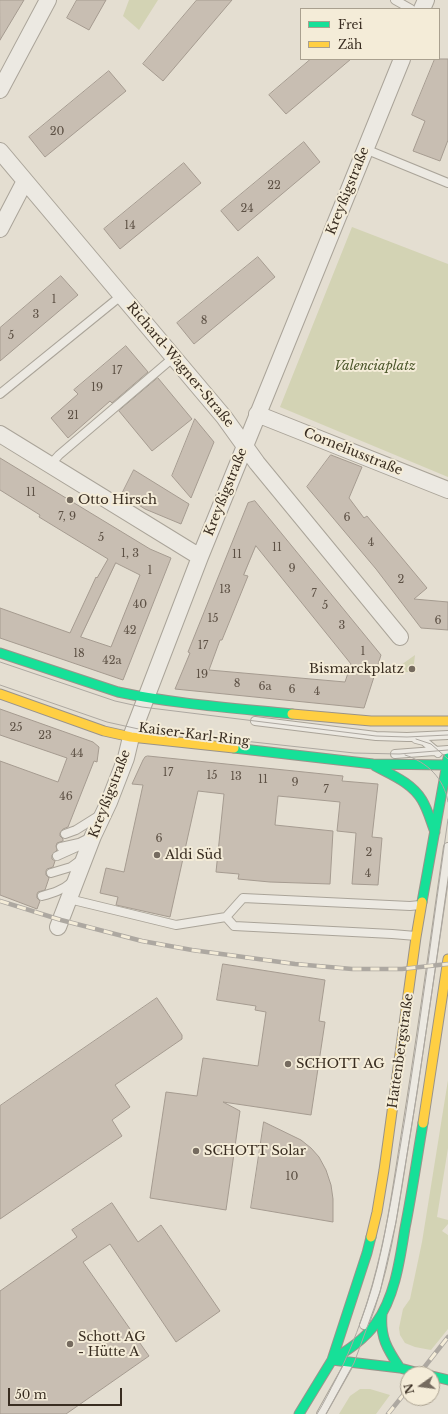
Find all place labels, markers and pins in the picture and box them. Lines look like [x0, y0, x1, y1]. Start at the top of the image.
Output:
place label: Otto Hirsch [78, 492, 157, 508]
marker: Otto Hirsch [65, 495, 75, 505]
place label: Bismarckplatz [309, 661, 404, 677]
marker: Bismarckplatz [407, 664, 417, 674]
place label: Aldi Süd [165, 847, 222, 863]
marker: Aldi Süd [152, 850, 162, 860]
place label: SCHOTT AG [296, 1056, 385, 1072]
marker: SCHOTT AG [283, 1059, 293, 1069]
place label: SCHOTT Solar [204, 1143, 306, 1159]
marker: SCHOTT Solar [191, 1146, 201, 1156]
place label: Schott AG - Hütte A [78, 1329, 145, 1360]
marker: Schott AG - Hütte A [65, 1339, 75, 1349]

